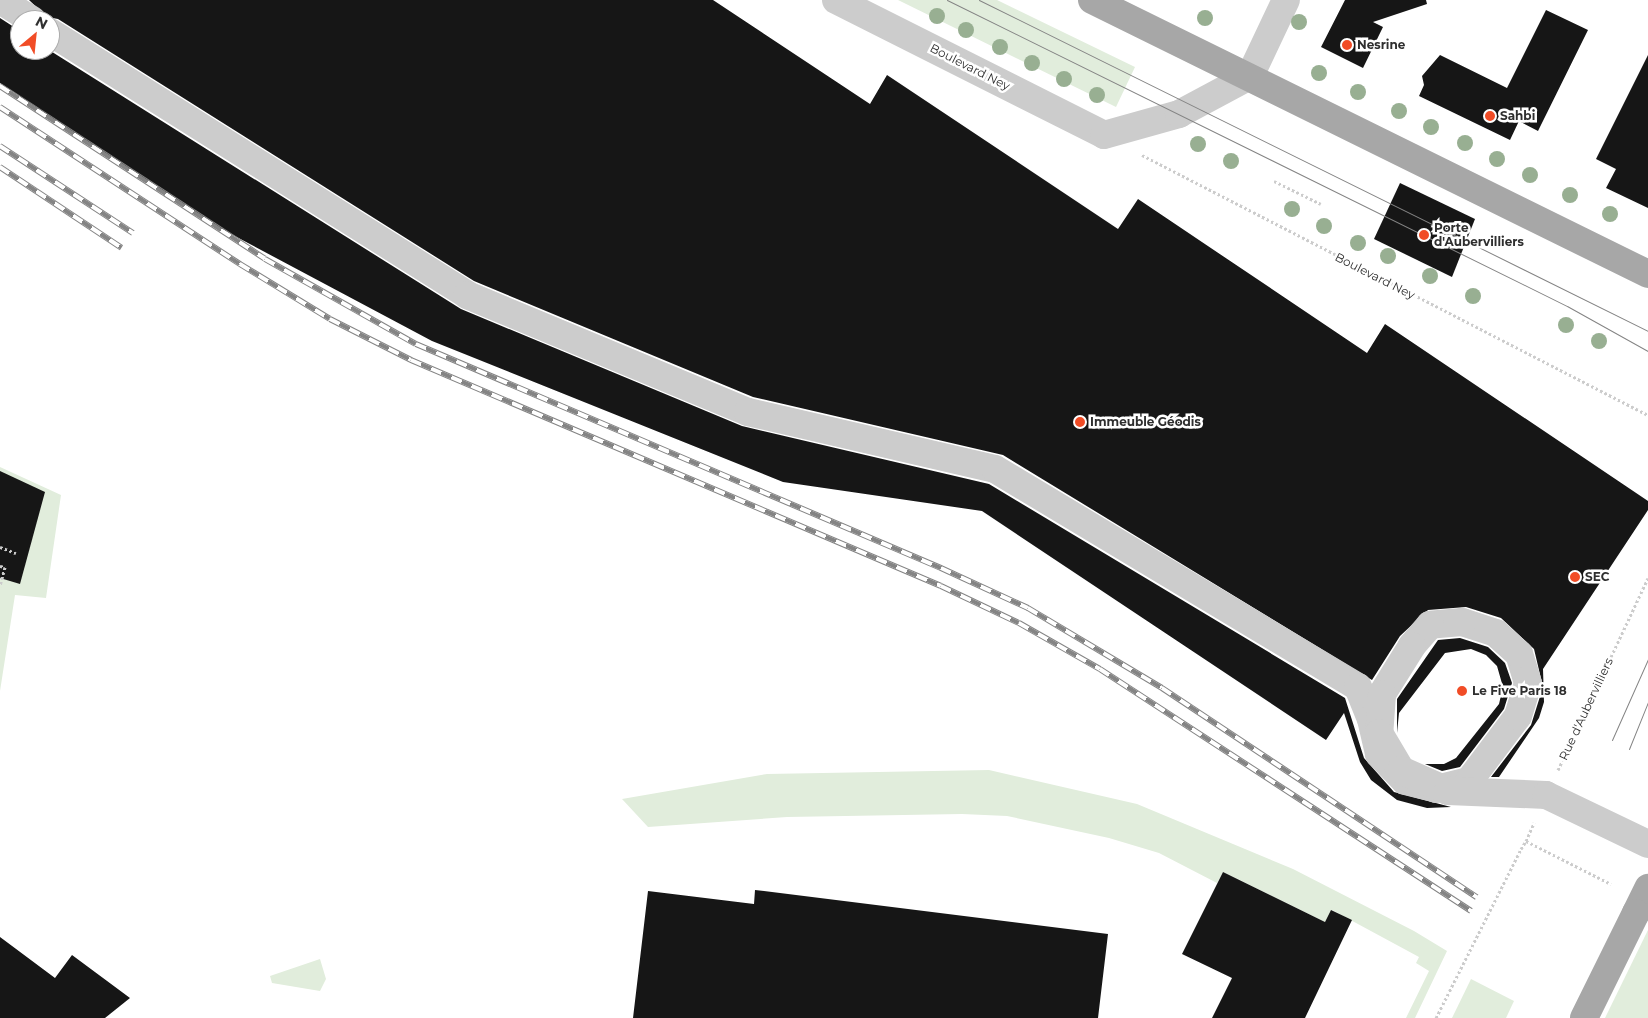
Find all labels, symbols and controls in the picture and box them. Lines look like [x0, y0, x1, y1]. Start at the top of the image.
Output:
north arrow [10, 10, 60, 60]
text: N [32, 12, 51, 33]
place label: Nesrine [1357, 38, 1405, 52]
marker: Nesrine [1341, 39, 1353, 51]
street label: Boulevard Ney [928, 41, 1012, 93]
place label: Sahbi [1500, 109, 1535, 123]
marker: Sahbi [1484, 110, 1496, 122]
place label: Porte d'Aubervilliers [1434, 221, 1524, 249]
marker: Porte d'Aubervilliers [1418, 229, 1430, 241]
street label: Boulevard Ney [1333, 250, 1417, 302]
place label: Immeuble Géodis [1090, 415, 1201, 429]
marker: Immeuble Géodis [1074, 416, 1086, 428]
place label: SEC [1585, 570, 1609, 584]
marker: SEC [1569, 571, 1581, 583]
street label: Rue d'Aubervilliers [1556, 655, 1616, 763]
place label: Le Five Paris 18 [1472, 684, 1567, 698]
marker: Le Five Paris 18 [1456, 685, 1468, 697]

